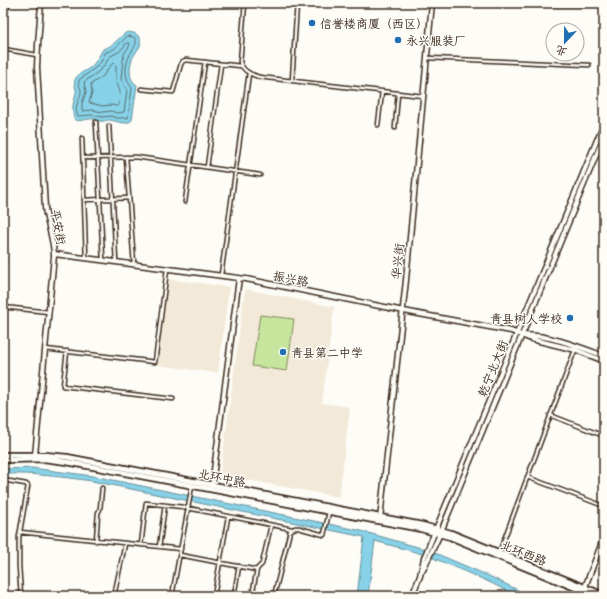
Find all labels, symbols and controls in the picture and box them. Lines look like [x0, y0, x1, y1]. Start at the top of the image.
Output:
place label: 信誉楼商厦（西区） [320, 14, 428, 32]
marker: 信誉楼商厦（西区） [307, 18, 317, 28]
north arrow [545, 22, 585, 62]
place label: 永兴服装厂 [406, 31, 466, 49]
marker: 永兴服装厂 [393, 35, 403, 45]
text: 北 [553, 42, 569, 62]
street label: 平安街 [47, 208, 71, 246]
street label: 华兴街 [386, 242, 408, 280]
street label: 振兴路 [272, 266, 310, 290]
place label: 青县树人学校 [490, 309, 562, 327]
marker: 青县树人学校 [565, 313, 575, 323]
street label: 乾宁北大街 [472, 337, 512, 399]
place label: 青县第二中学 [291, 343, 363, 361]
marker: 青县第二中学 [278, 347, 288, 357]
street label: 北环中路 [197, 464, 247, 490]
street label: 北环西路 [498, 535, 550, 569]

